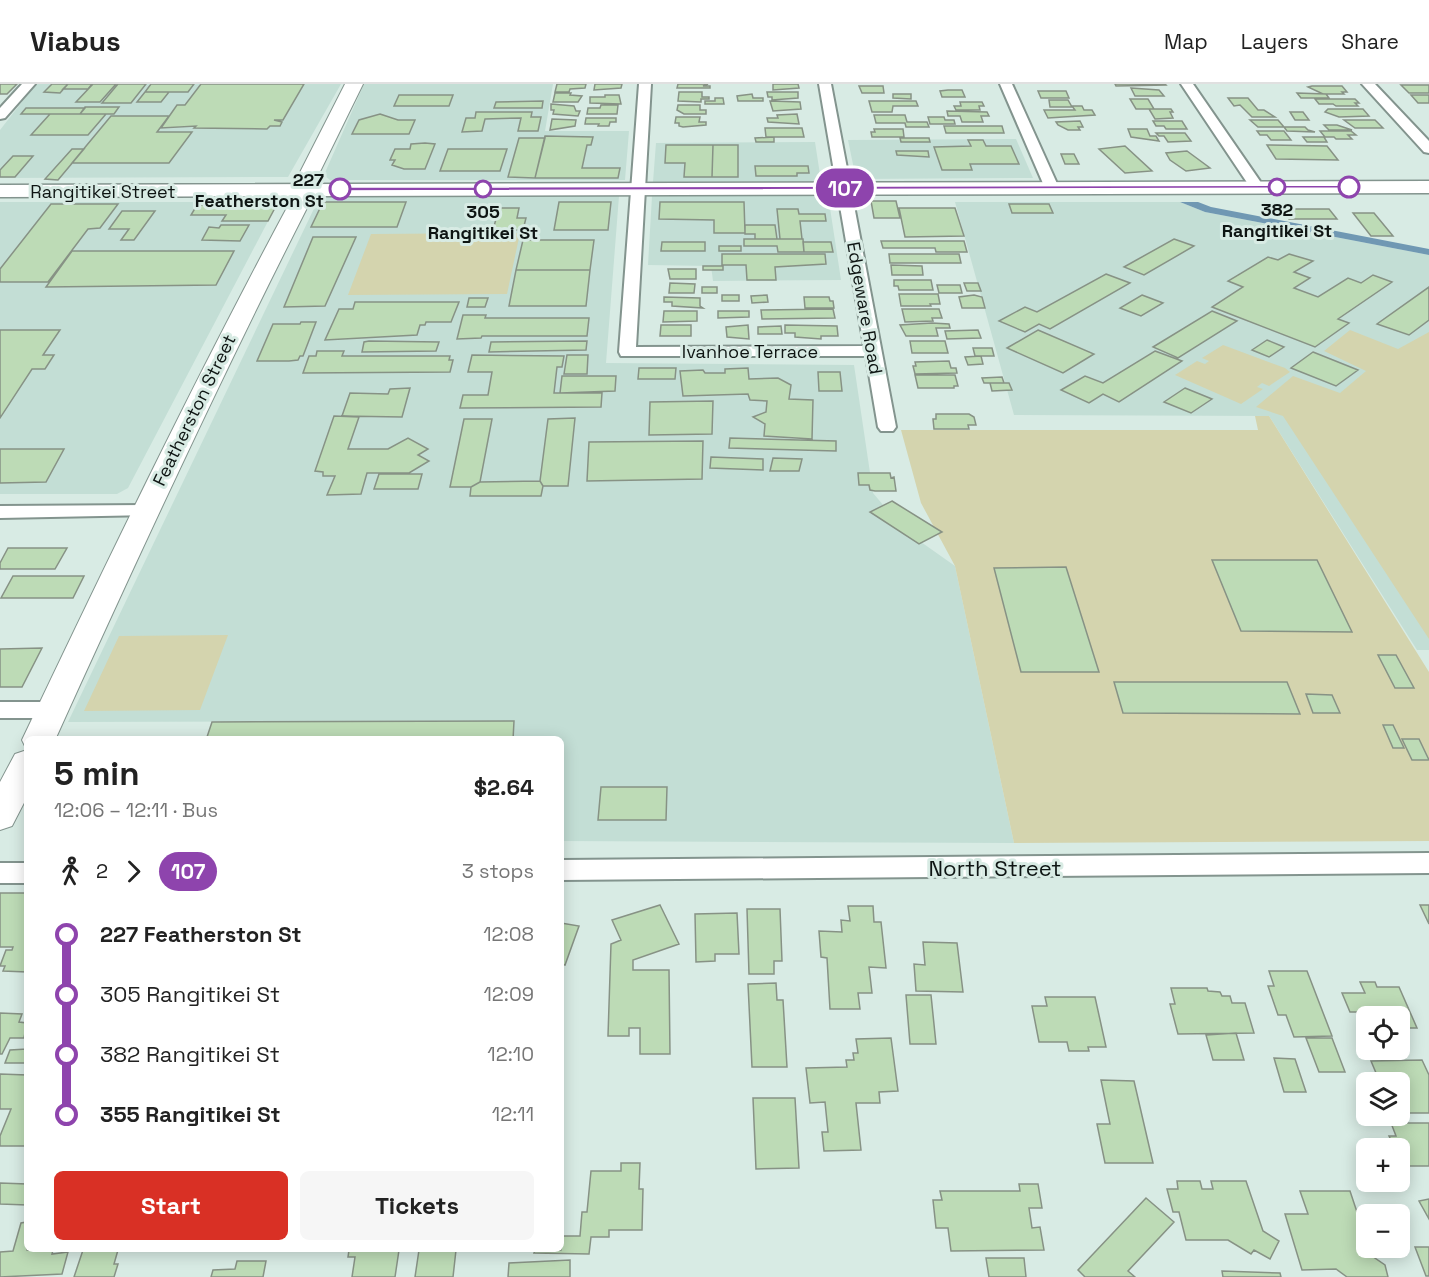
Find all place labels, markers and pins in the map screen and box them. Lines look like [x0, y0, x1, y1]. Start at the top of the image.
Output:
place label: 227 Featherston St [195, 168, 324, 212]
unlabelled marker [1338, 176, 1360, 198]
marker: 227 Featherston St [329, 178, 351, 200]
marker: 382 Rangitikei St [1268, 178, 1286, 196]
marker: 305 Rangitikei St [474, 180, 492, 198]
place label: 382 Rangitikei St [1222, 198, 1332, 242]
place label: 305 Rangitikei St [428, 200, 538, 244]

